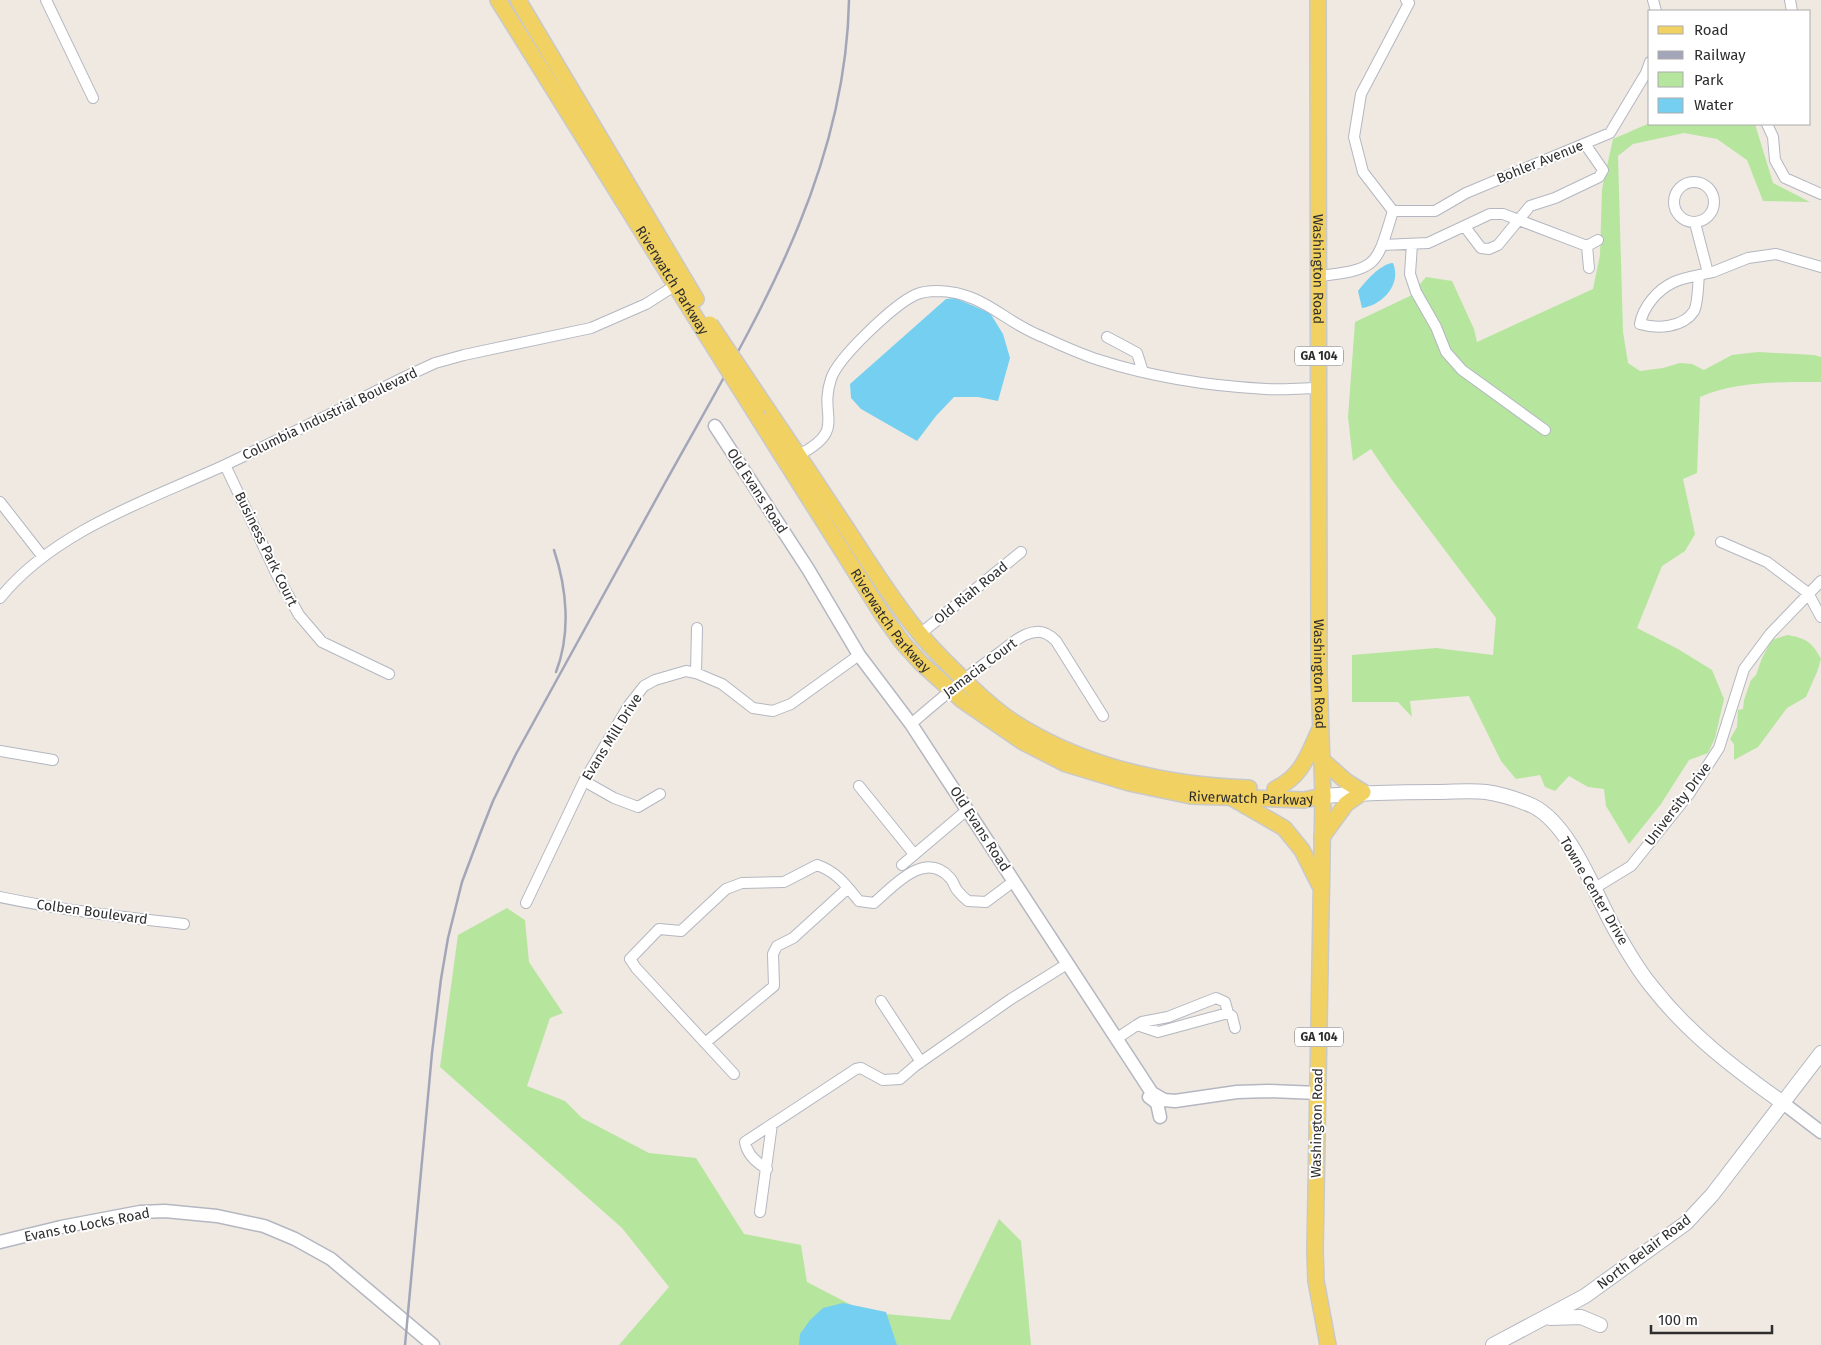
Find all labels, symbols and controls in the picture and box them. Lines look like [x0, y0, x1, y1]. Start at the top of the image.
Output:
legend [1648, 10, 1811, 125]
text: Road [1694, 21, 1729, 39]
text: Railway [1694, 46, 1746, 64]
text: Park [1694, 71, 1724, 89]
text: Water [1694, 96, 1733, 114]
street label: Bohler Avenue [1494, 137, 1586, 187]
street label: Washington Road [1310, 214, 1327, 324]
street label: Riverwatch Parkway [632, 223, 713, 338]
road number: GA 104 [1295, 346, 1343, 366]
street label: Columbia Industrial Boulevard [240, 364, 420, 464]
street label: Old Evans Road [723, 445, 791, 537]
street label: Business Park Court [231, 489, 302, 610]
street label: Old Riah Road [931, 558, 1011, 628]
street label: Riverwatch Parkway [847, 565, 934, 676]
street label: Washington Road [1310, 619, 1329, 729]
street label: Jamacia Court [940, 634, 1021, 701]
street label: Evans Mill Drive [578, 690, 646, 784]
street label: University Drive [1641, 759, 1715, 849]
street label: Old Evans Road [946, 783, 1014, 875]
street label: Riverwatch Parkway [1188, 787, 1315, 809]
street label: Towne Center Drive [1556, 834, 1632, 948]
street label: Colben Boulevard [35, 896, 149, 928]
road number: GA 104 [1295, 1028, 1343, 1046]
street label: Washington Road [1308, 1068, 1326, 1178]
street label: Evans to Locks Road [23, 1204, 151, 1246]
street label: North Belair Road [1594, 1211, 1694, 1293]
scale bar [1651, 1302, 1772, 1334]
text: 100 m [1658, 1311, 1698, 1329]

